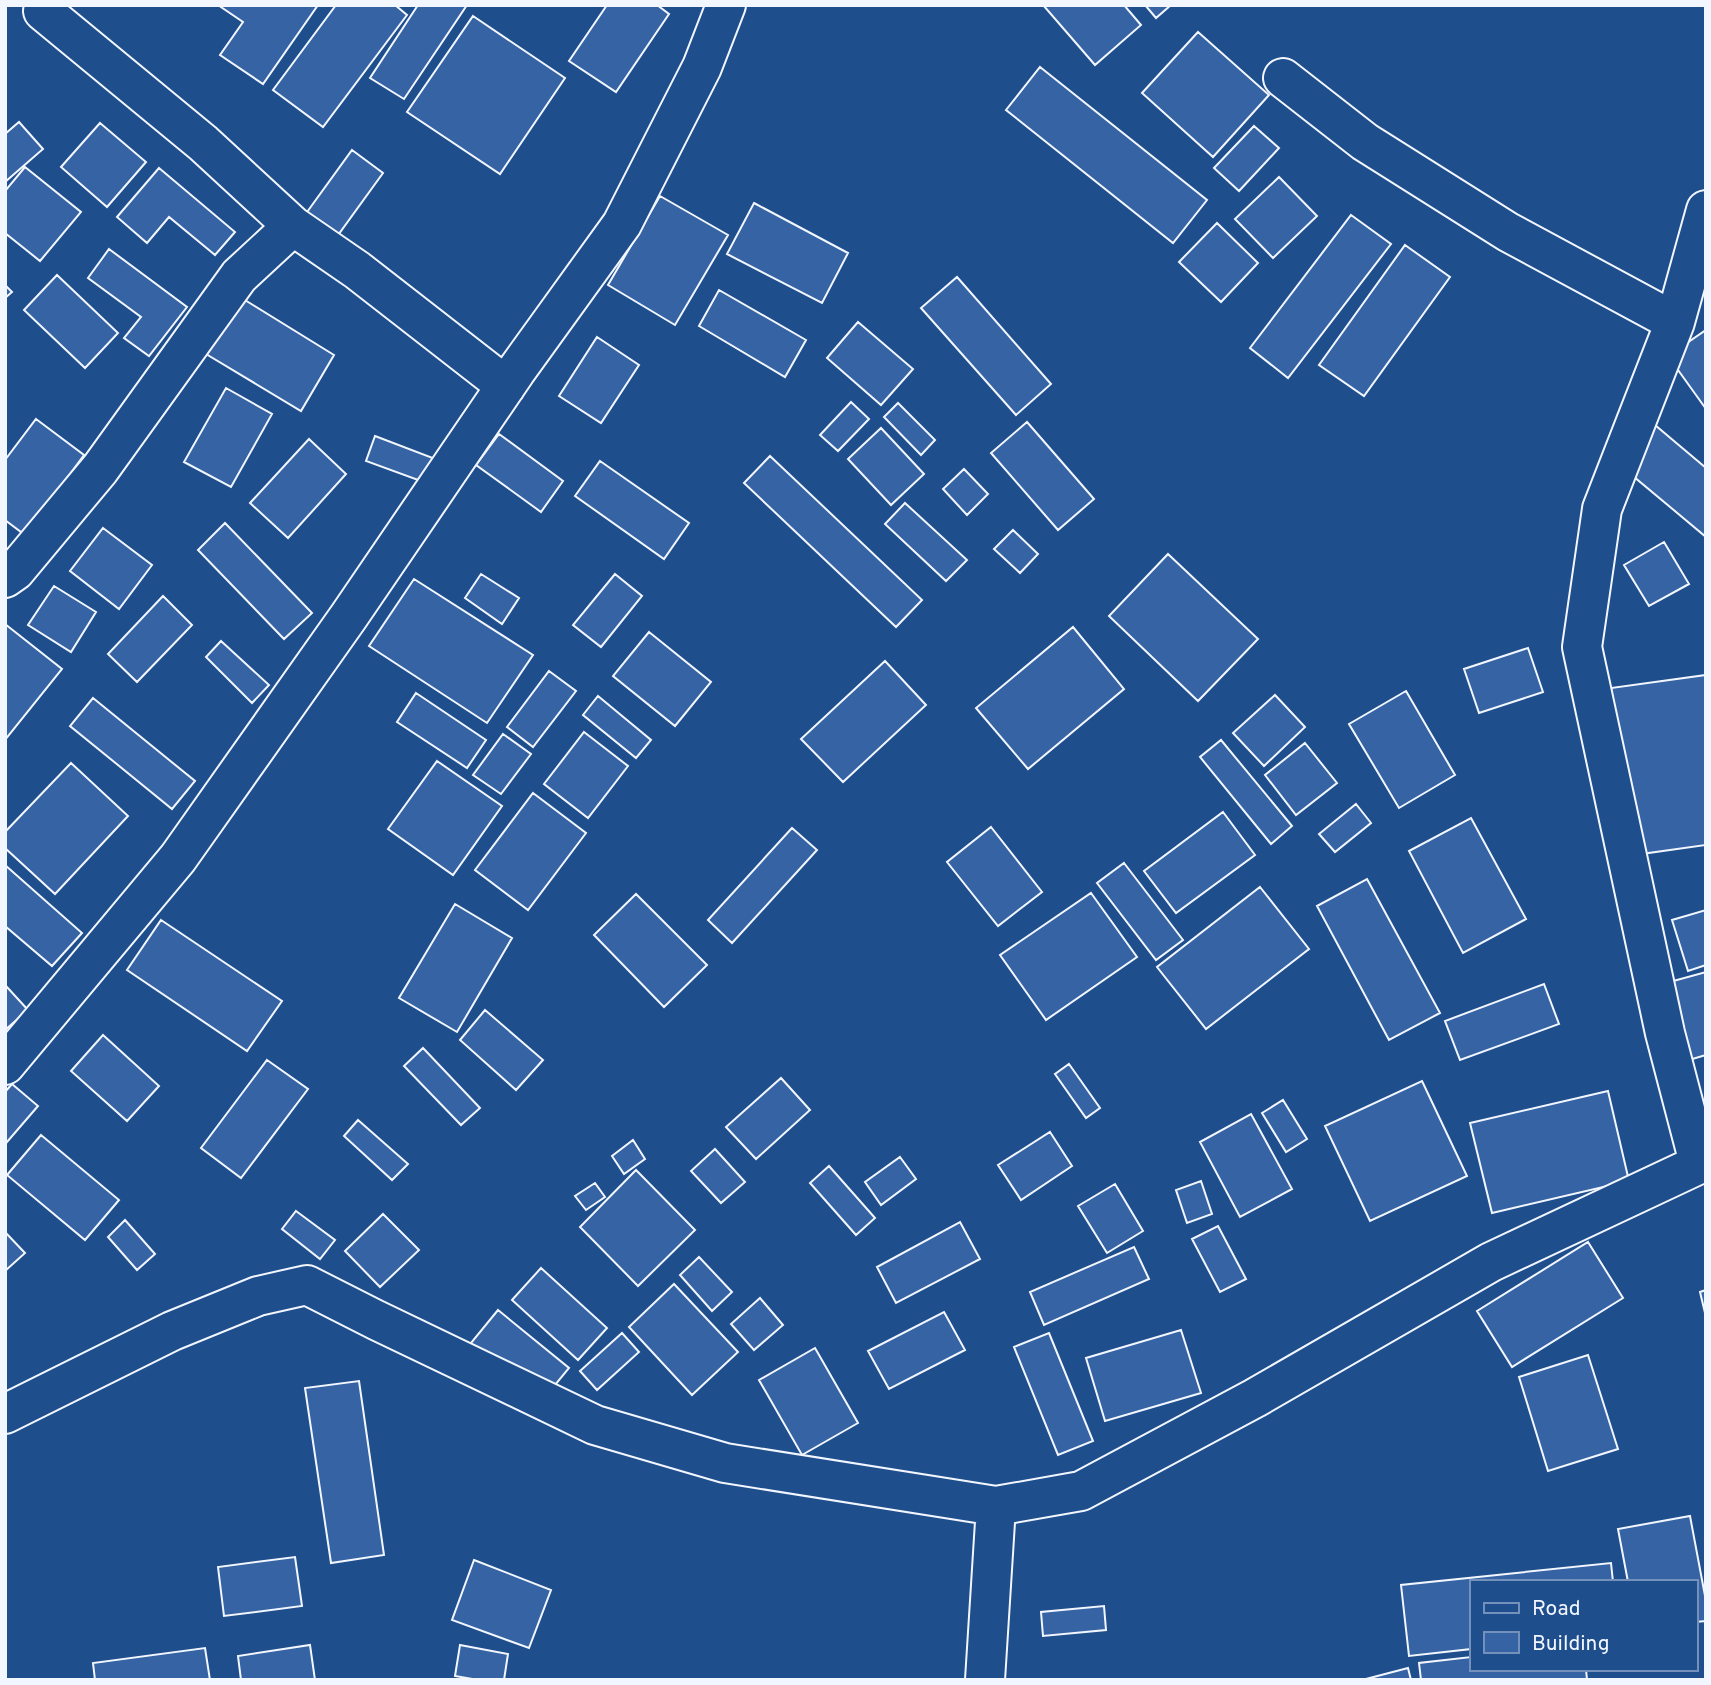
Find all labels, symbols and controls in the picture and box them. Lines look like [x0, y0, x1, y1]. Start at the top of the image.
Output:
legend [1470, 1580, 1697, 1671]
text: Road [1532, 1596, 1581, 1623]
text: Building [1532, 1631, 1610, 1658]

